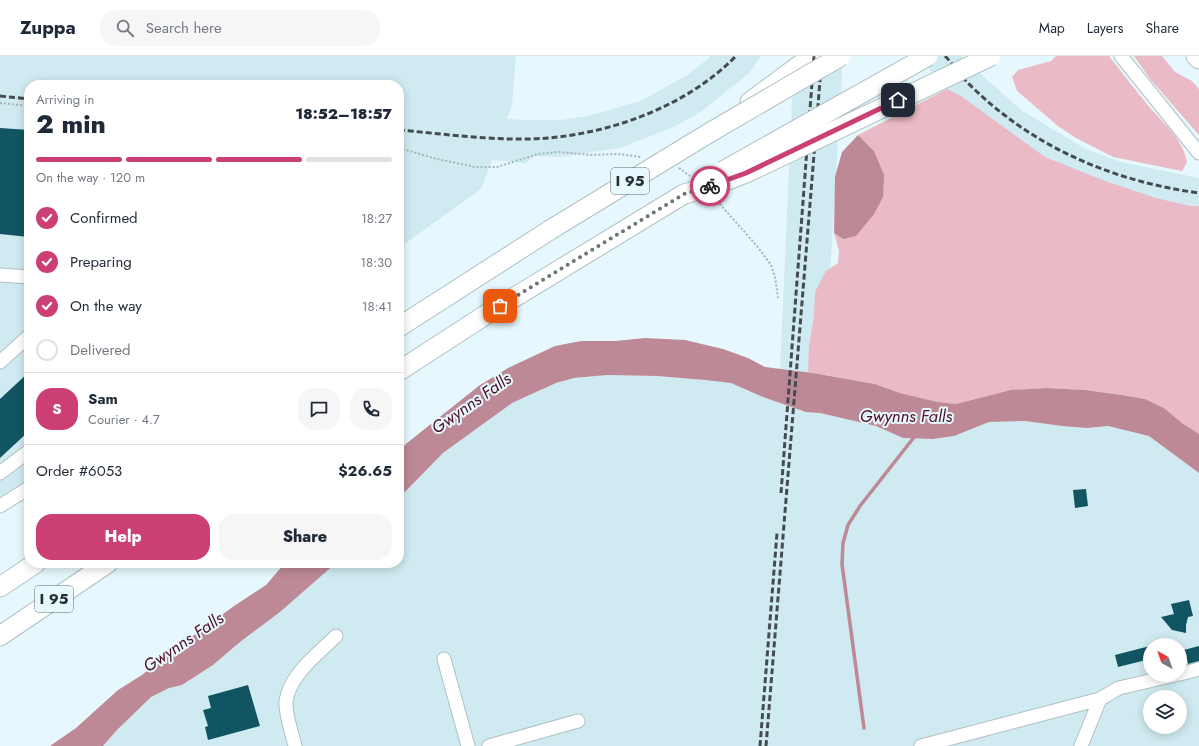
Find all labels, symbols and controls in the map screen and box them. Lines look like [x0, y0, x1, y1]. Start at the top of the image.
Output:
search box [100, 10, 380, 46]
text: Zuppa [20, 14, 76, 41]
icon: search [114, 17, 136, 39]
text: Search here [146, 17, 222, 39]
text: Map [1039, 18, 1065, 38]
text: Layers [1087, 18, 1123, 38]
text: Share [1145, 18, 1179, 38]
pin [881, 83, 915, 117]
icon: home [887, 89, 909, 111]
text: Arriving in [36, 90, 94, 109]
text: 18:52–18:57 [295, 103, 392, 125]
text: 2 min [36, 105, 106, 143]
courier [690, 166, 730, 206]
text: On the way · 120 m [36, 168, 145, 187]
road number: I 95 [611, 168, 649, 194]
icon: bike [699, 175, 721, 197]
icon: check [36, 207, 58, 229]
text: Confirmed [70, 207, 138, 229]
text: 18:27 [361, 209, 392, 228]
icon: check [36, 251, 58, 273]
text: Preparing [70, 251, 132, 273]
text: 18:30 [360, 253, 392, 272]
pin [483, 289, 517, 323]
icon: check [36, 295, 58, 317]
text: On the way [70, 295, 142, 317]
icon: bag [489, 295, 511, 317]
text: 18:41 [362, 297, 392, 316]
text: Delivered [70, 339, 131, 361]
water label: Gwynns Falls [426, 366, 516, 439]
text: Sam [88, 388, 118, 410]
button: chat [298, 388, 340, 430]
button: phone [350, 388, 392, 430]
text: S [52, 398, 62, 420]
water label: Gwynns Falls [860, 404, 953, 428]
text: Courier · 4.7 [88, 410, 160, 429]
text: Order #6053 [36, 460, 122, 482]
text: $26.65 [338, 460, 392, 482]
button: Help [36, 514, 210, 560]
button: Share [218, 514, 392, 560]
road number: I 95 [35, 586, 73, 612]
water label: Gwynns Falls [138, 606, 228, 678]
north arrow [1143, 638, 1187, 682]
map controls [1143, 638, 1187, 734]
button: layers [1143, 690, 1187, 734]

